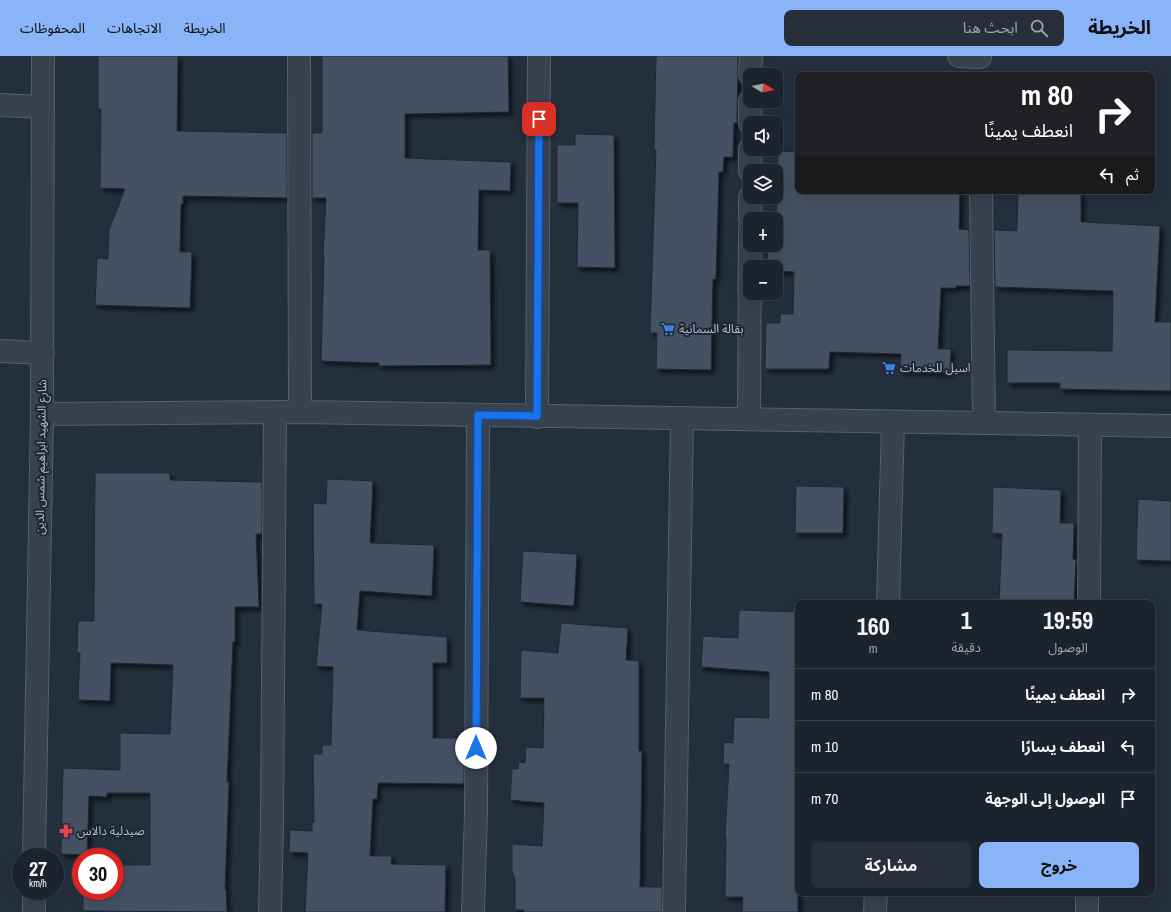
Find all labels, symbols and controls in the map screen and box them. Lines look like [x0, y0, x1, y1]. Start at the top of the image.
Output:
search box [784, 10, 1064, 46]
text: الخريطة [1088, 14, 1151, 40]
text: ابحث هنا [963, 17, 1018, 38]
icon: search [1028, 17, 1050, 39]
text: المحفوظات [20, 19, 85, 37]
text: الاتجاهات [107, 19, 162, 37]
text: الخريطة [184, 19, 226, 37]
north arrow [743, 68, 783, 108]
map controls [743, 68, 783, 300]
text: 80 m [1021, 76, 1073, 114]
icon: right [1087, 88, 1139, 140]
pin [522, 102, 556, 136]
icon: arrive [528, 108, 550, 130]
button: sound [743, 116, 783, 156]
text: انعطف يمينًا [984, 118, 1073, 143]
button: layers [743, 164, 783, 204]
icon: left [1096, 164, 1118, 186]
text: ثم [1126, 164, 1139, 185]
button: + [743, 212, 783, 252]
button: − [743, 260, 783, 300]
supermarket icon: بقالة السمانية [660, 321, 676, 337]
place label: بقالة السمانية [679, 321, 744, 337]
supermarket icon: اسيل للخدمات [881, 360, 897, 376]
place label: اسيل للخدمات [900, 360, 971, 376]
street label: شارع الشهيد ابراهيم شمس الدين [32, 379, 51, 535]
text: 1 [961, 604, 972, 636]
text: 19:59 [1043, 604, 1093, 636]
text: 160 [857, 610, 890, 642]
text: دقيقة [951, 639, 981, 656]
text: الوصول [1048, 639, 1088, 656]
text: m [869, 640, 878, 657]
text: 80 m [811, 684, 838, 705]
text: انعطف يمينًا [1025, 684, 1105, 705]
icon: right [1117, 684, 1139, 706]
position arrow [455, 727, 497, 769]
text: 10 m [811, 736, 838, 757]
text: انعطف يسارًا [1021, 736, 1105, 757]
icon: left [1117, 736, 1139, 758]
text: 70 m [811, 788, 838, 809]
text: الوصول إلى الوجهة [985, 788, 1105, 809]
icon: arrive [1117, 788, 1139, 810]
pharmacy icon: صيدلية دالاس [58, 823, 74, 839]
place label: صيدلية دالاس [77, 823, 145, 839]
button: مشاركة [811, 842, 971, 888]
button: خروج [979, 842, 1139, 888]
speed limit sign: 30 [72, 848, 124, 900]
text: 27 [29, 855, 47, 882]
text: km/h [29, 877, 47, 890]

